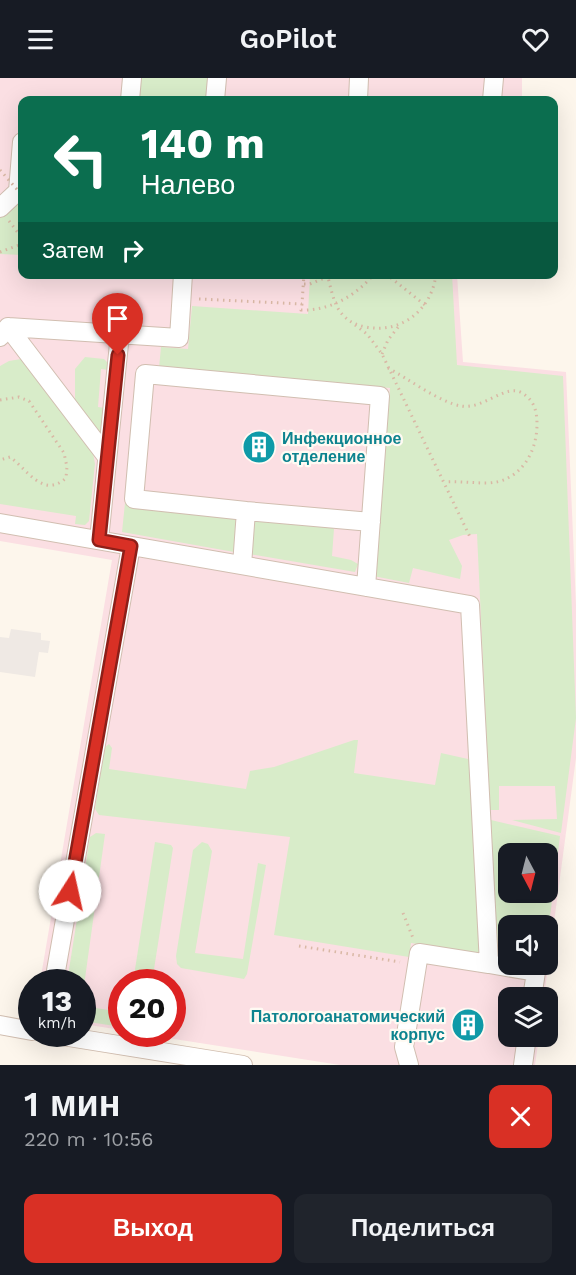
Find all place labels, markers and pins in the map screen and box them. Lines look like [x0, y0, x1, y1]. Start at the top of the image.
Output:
pin [92, 293, 143, 355]
building icon: Инфекционное отделение [241, 429, 277, 465]
place label: Инфекционное отделение [282, 429, 401, 466]
place label: Патологоанатомический корпус [251, 1007, 445, 1044]
building icon: Патологоанатомический корпус [450, 1007, 486, 1043]

